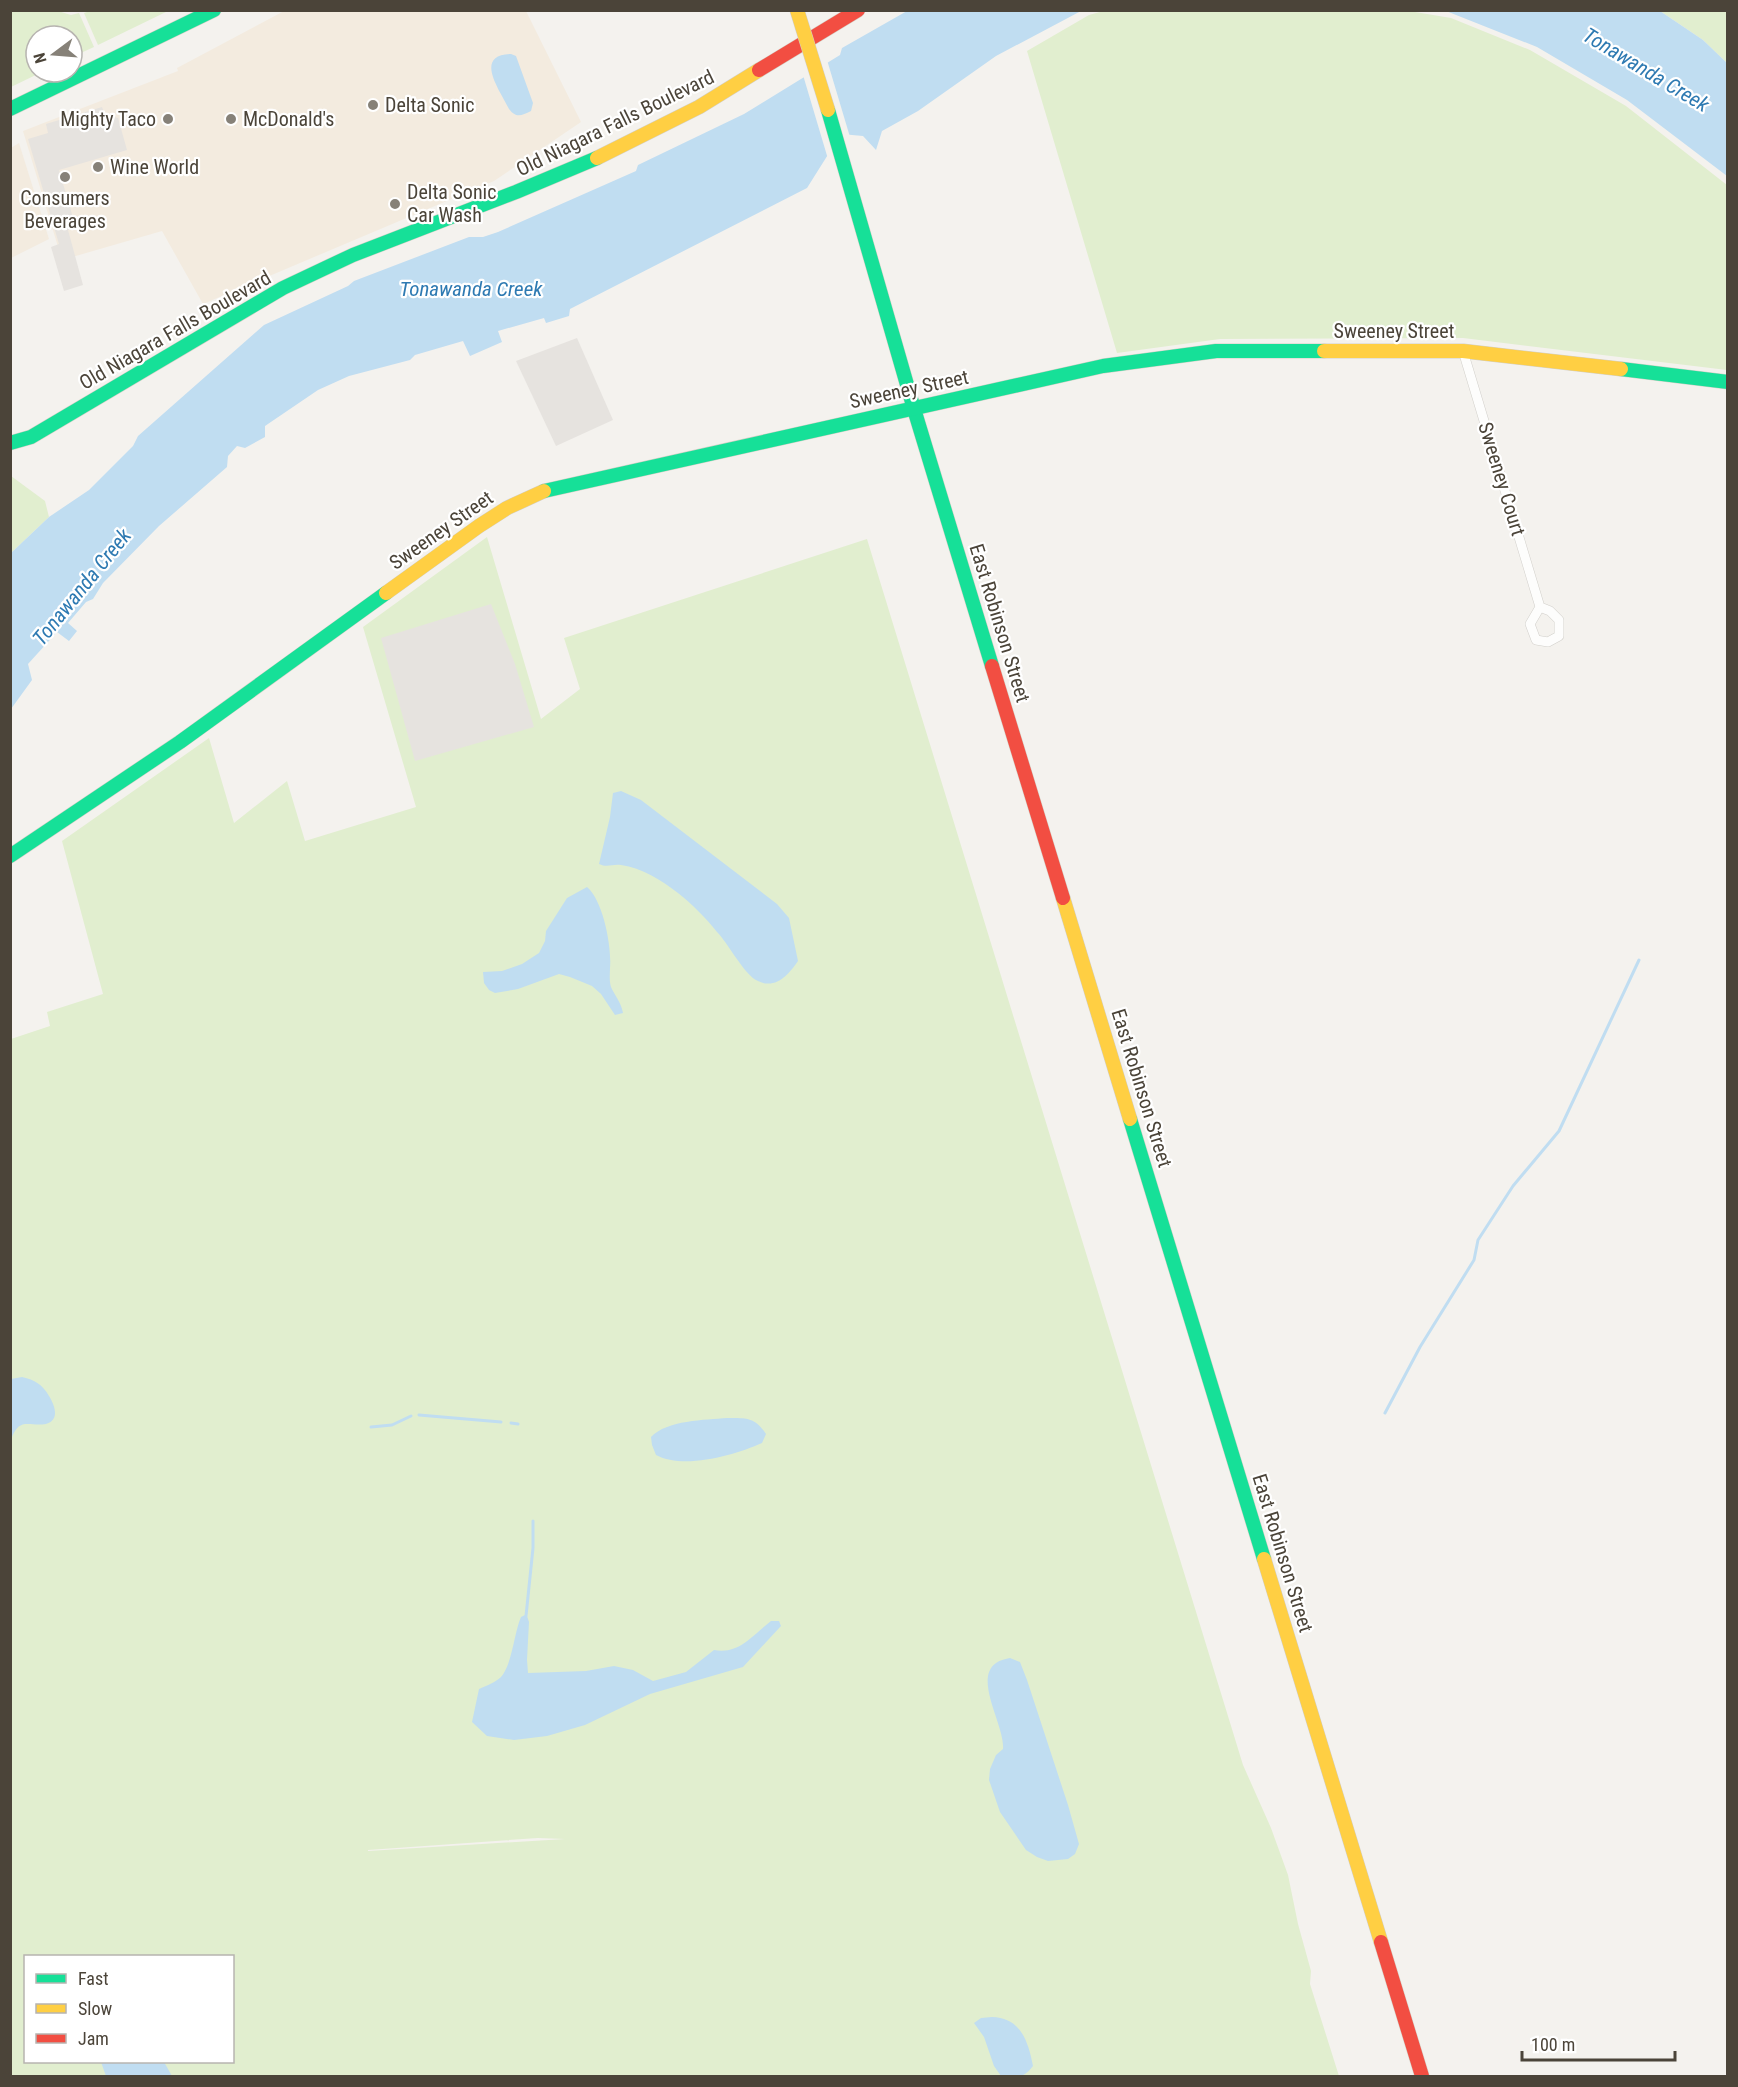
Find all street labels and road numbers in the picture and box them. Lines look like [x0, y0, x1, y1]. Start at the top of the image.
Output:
street label: Old Niagara Falls Boulevard [512, 65, 718, 181]
street label: Old Niagara Falls Boulevard [75, 265, 275, 395]
street label: Sweeney Street [1334, 319, 1455, 343]
street label: Sweeney Street [847, 365, 971, 413]
street label: Sweeney Court [1473, 419, 1531, 539]
street label: Sweeney Street [385, 485, 497, 574]
street label: East Robinson Street [965, 541, 1036, 705]
street label: East Robinson Street [1107, 1006, 1178, 1170]
street label: East Robinson Street [1248, 1471, 1319, 1635]

